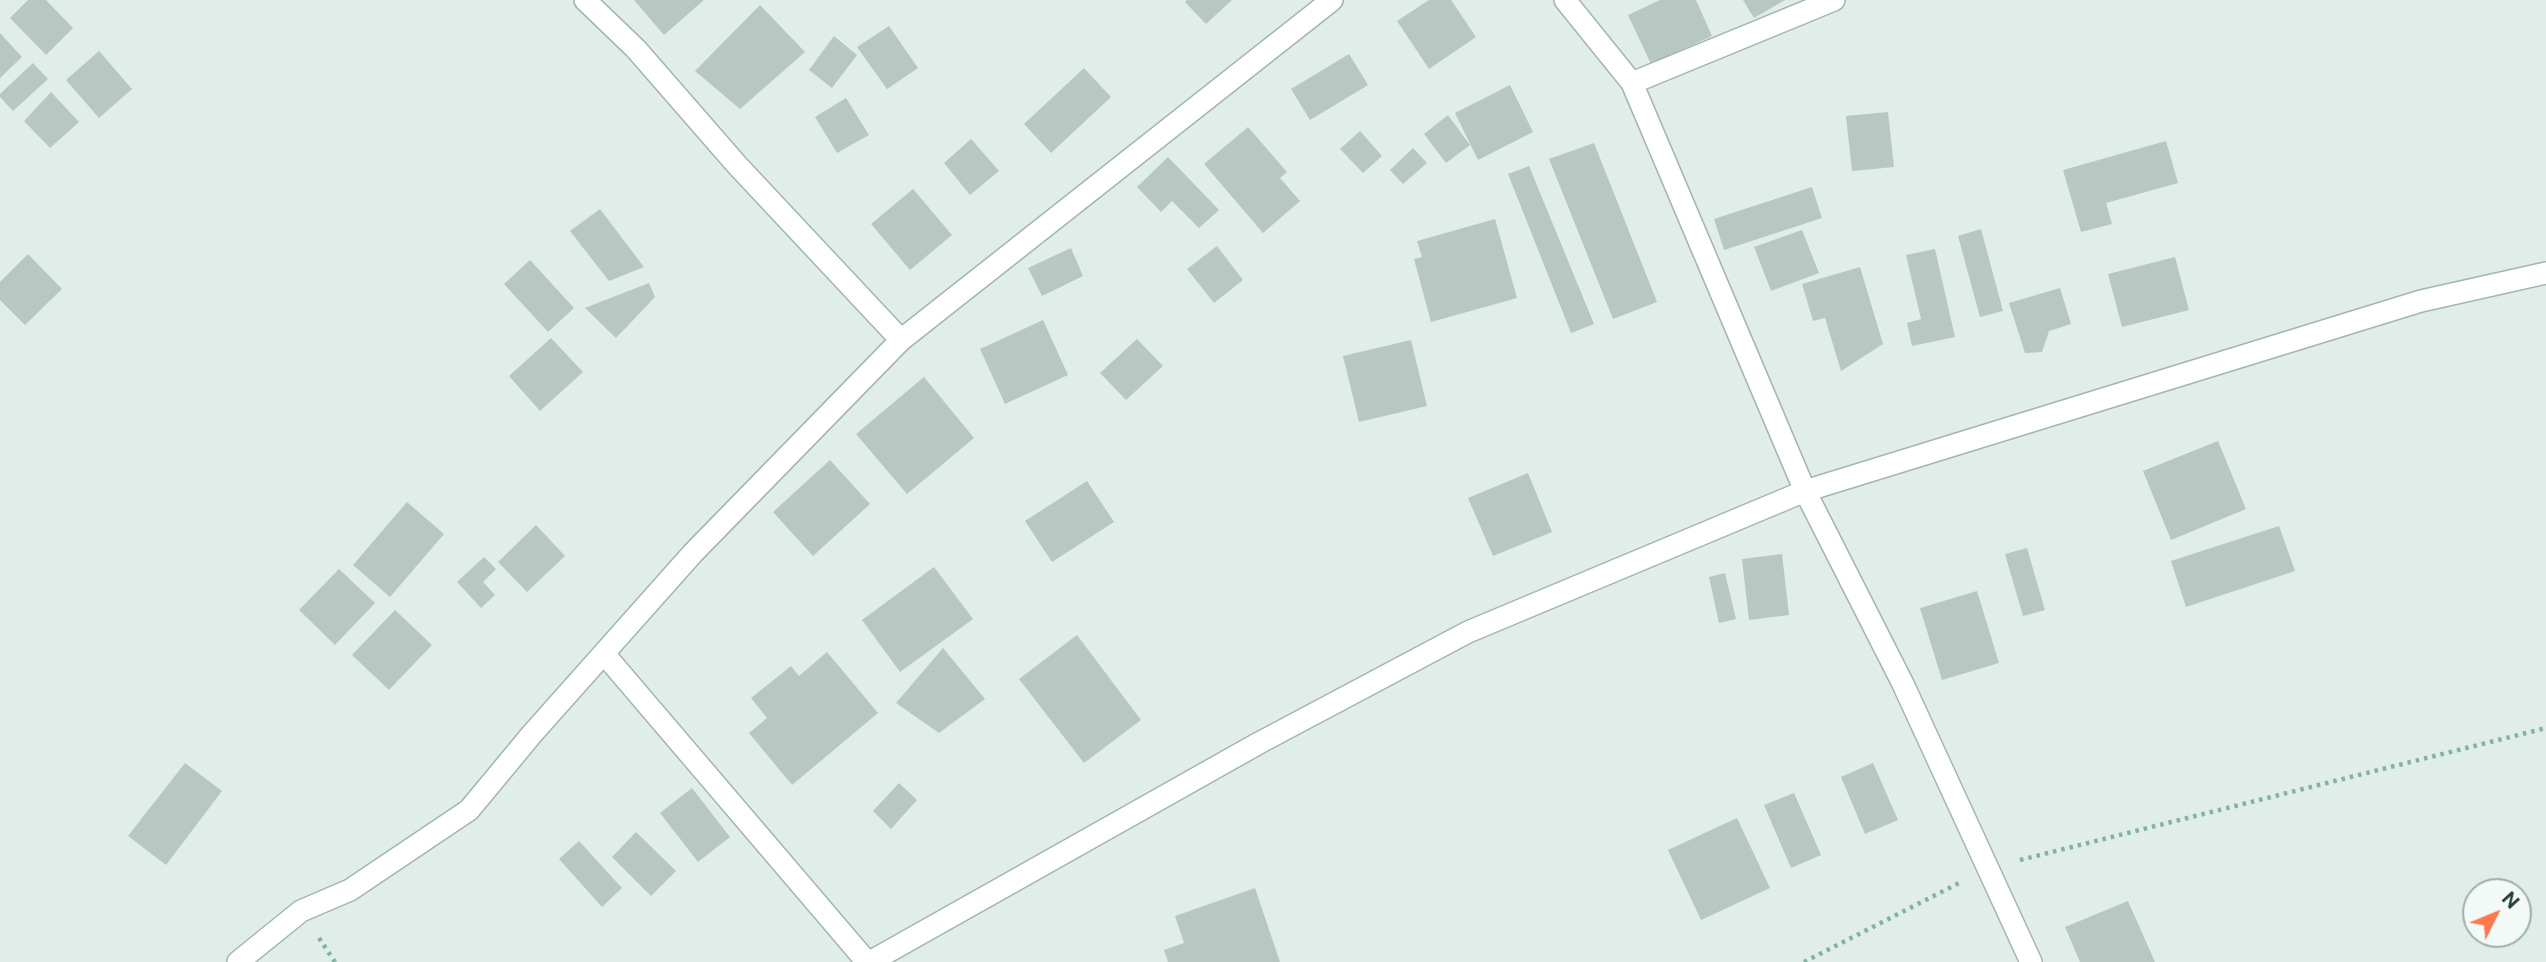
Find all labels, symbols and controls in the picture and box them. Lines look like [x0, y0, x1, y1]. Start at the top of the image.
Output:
north arrow [2462, 878, 2532, 948]
text: N [2498, 887, 2524, 913]

